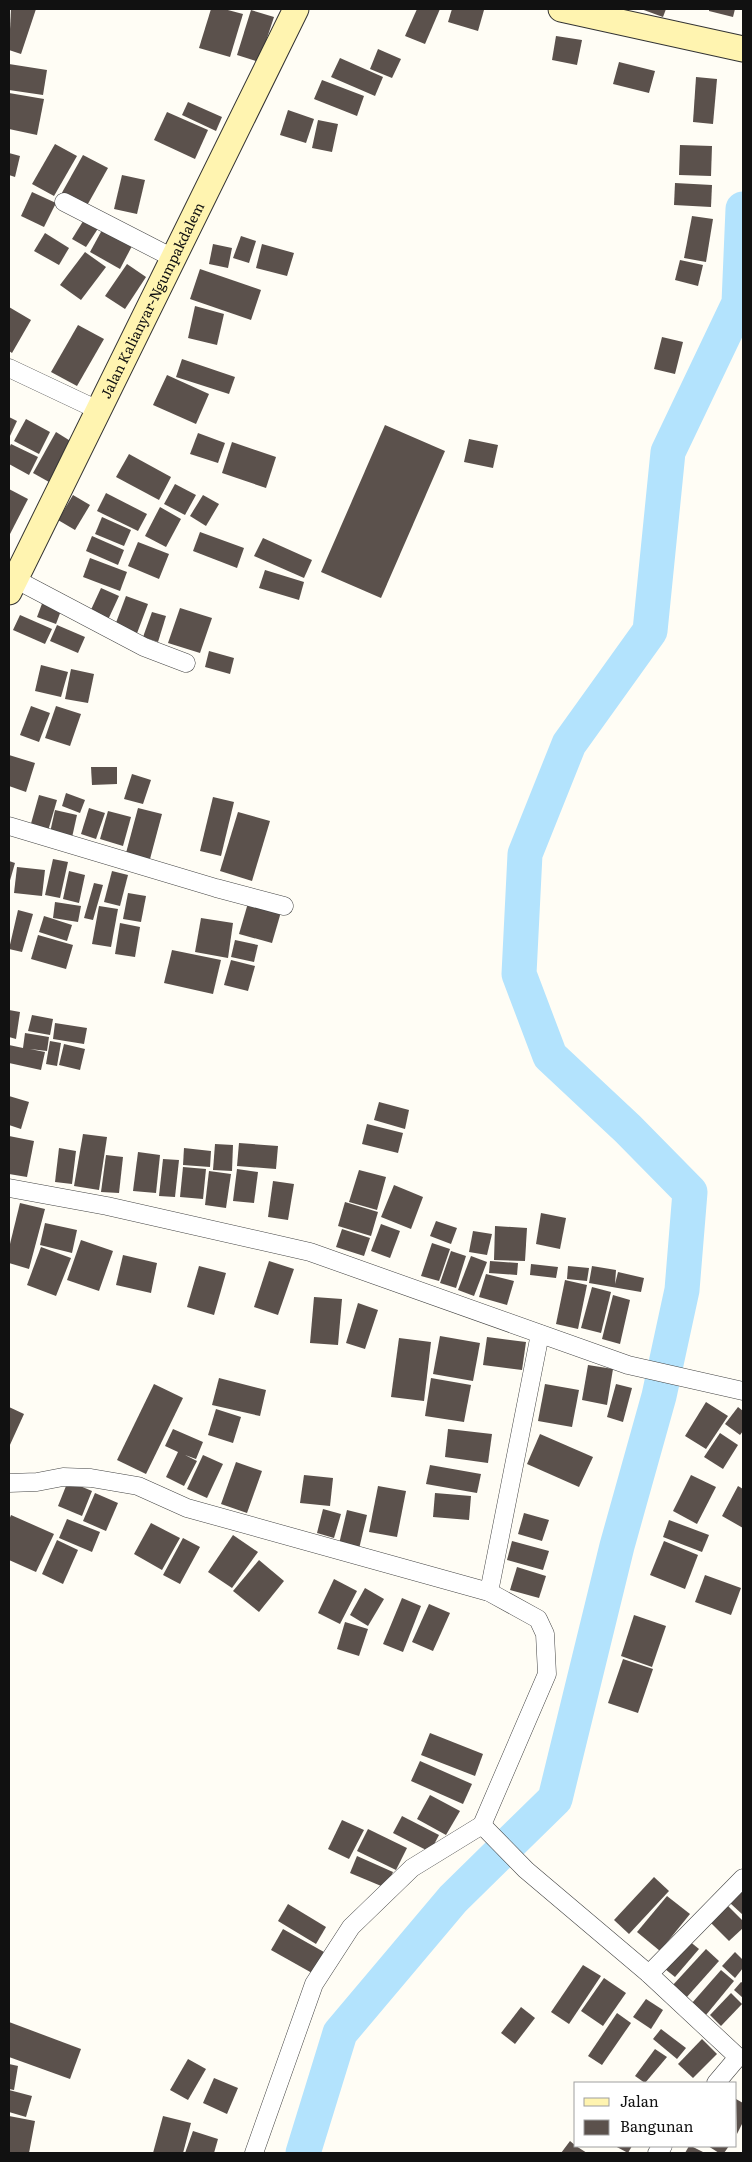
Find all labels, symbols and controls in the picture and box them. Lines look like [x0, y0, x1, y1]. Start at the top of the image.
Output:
street label: Jalan Kalianyar-Ngumpakdalem [95, 198, 209, 401]
legend [574, 2082, 737, 2147]
text: Jalan [620, 2089, 659, 2112]
text: Bangunan [620, 2114, 694, 2137]

